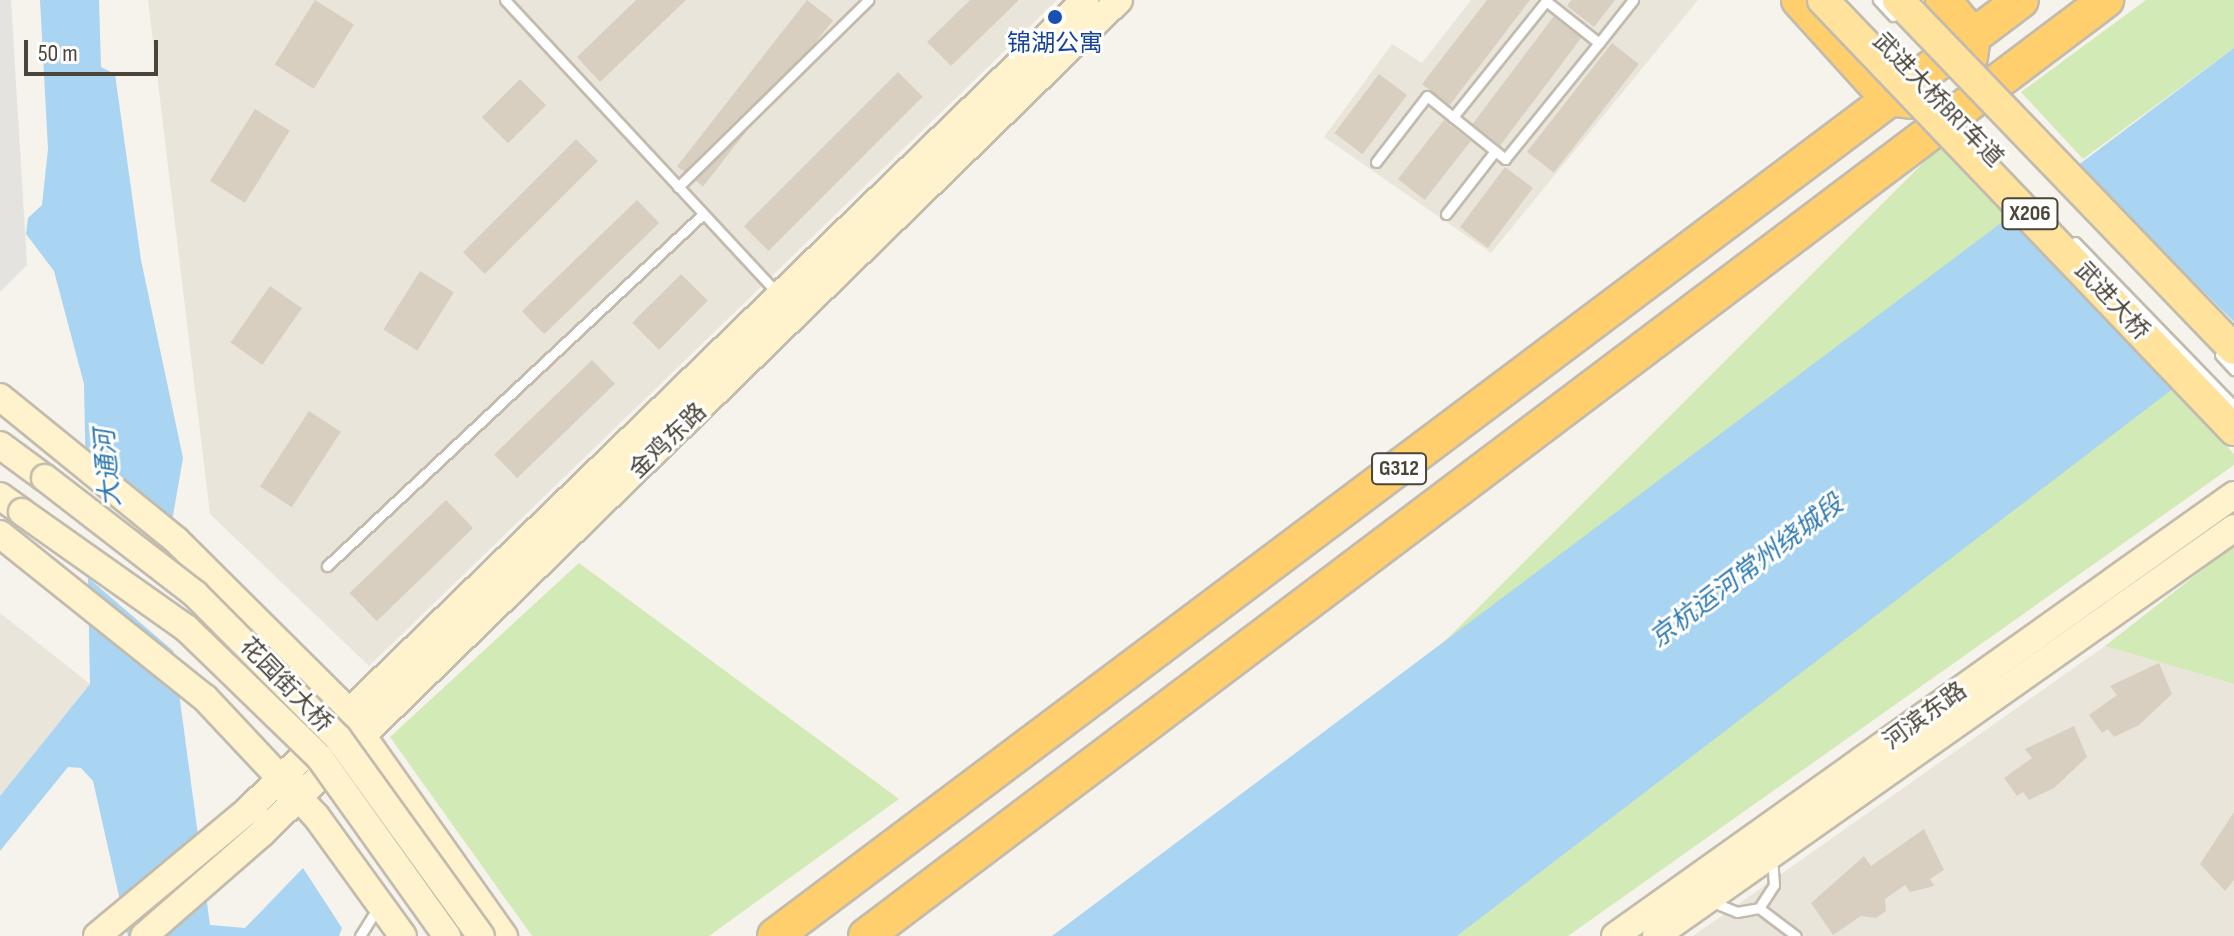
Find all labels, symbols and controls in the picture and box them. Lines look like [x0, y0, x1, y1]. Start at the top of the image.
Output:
marker: 锦湖公寓 [1046, 8, 1064, 26]
scale bar [28, 24, 162, 74]
street label: 武进大桥BRT车道 [1867, 27, 2009, 173]
place label: 锦湖公寓 [1007, 30, 1103, 58]
text: 50 m [38, 39, 78, 68]
road number: X206 [2000, 196, 2060, 232]
street label: 武进大桥 [2069, 256, 2155, 346]
street label: 金鸡东路 [623, 397, 713, 485]
water label: 大通河 [90, 428, 128, 508]
road number: G312 [1371, 451, 1427, 487]
water label: 京杭运河常州绕城段 [1644, 489, 1850, 655]
street label: 花园街大桥 [234, 632, 338, 738]
street label: 河滨东路 [1878, 676, 1972, 756]

